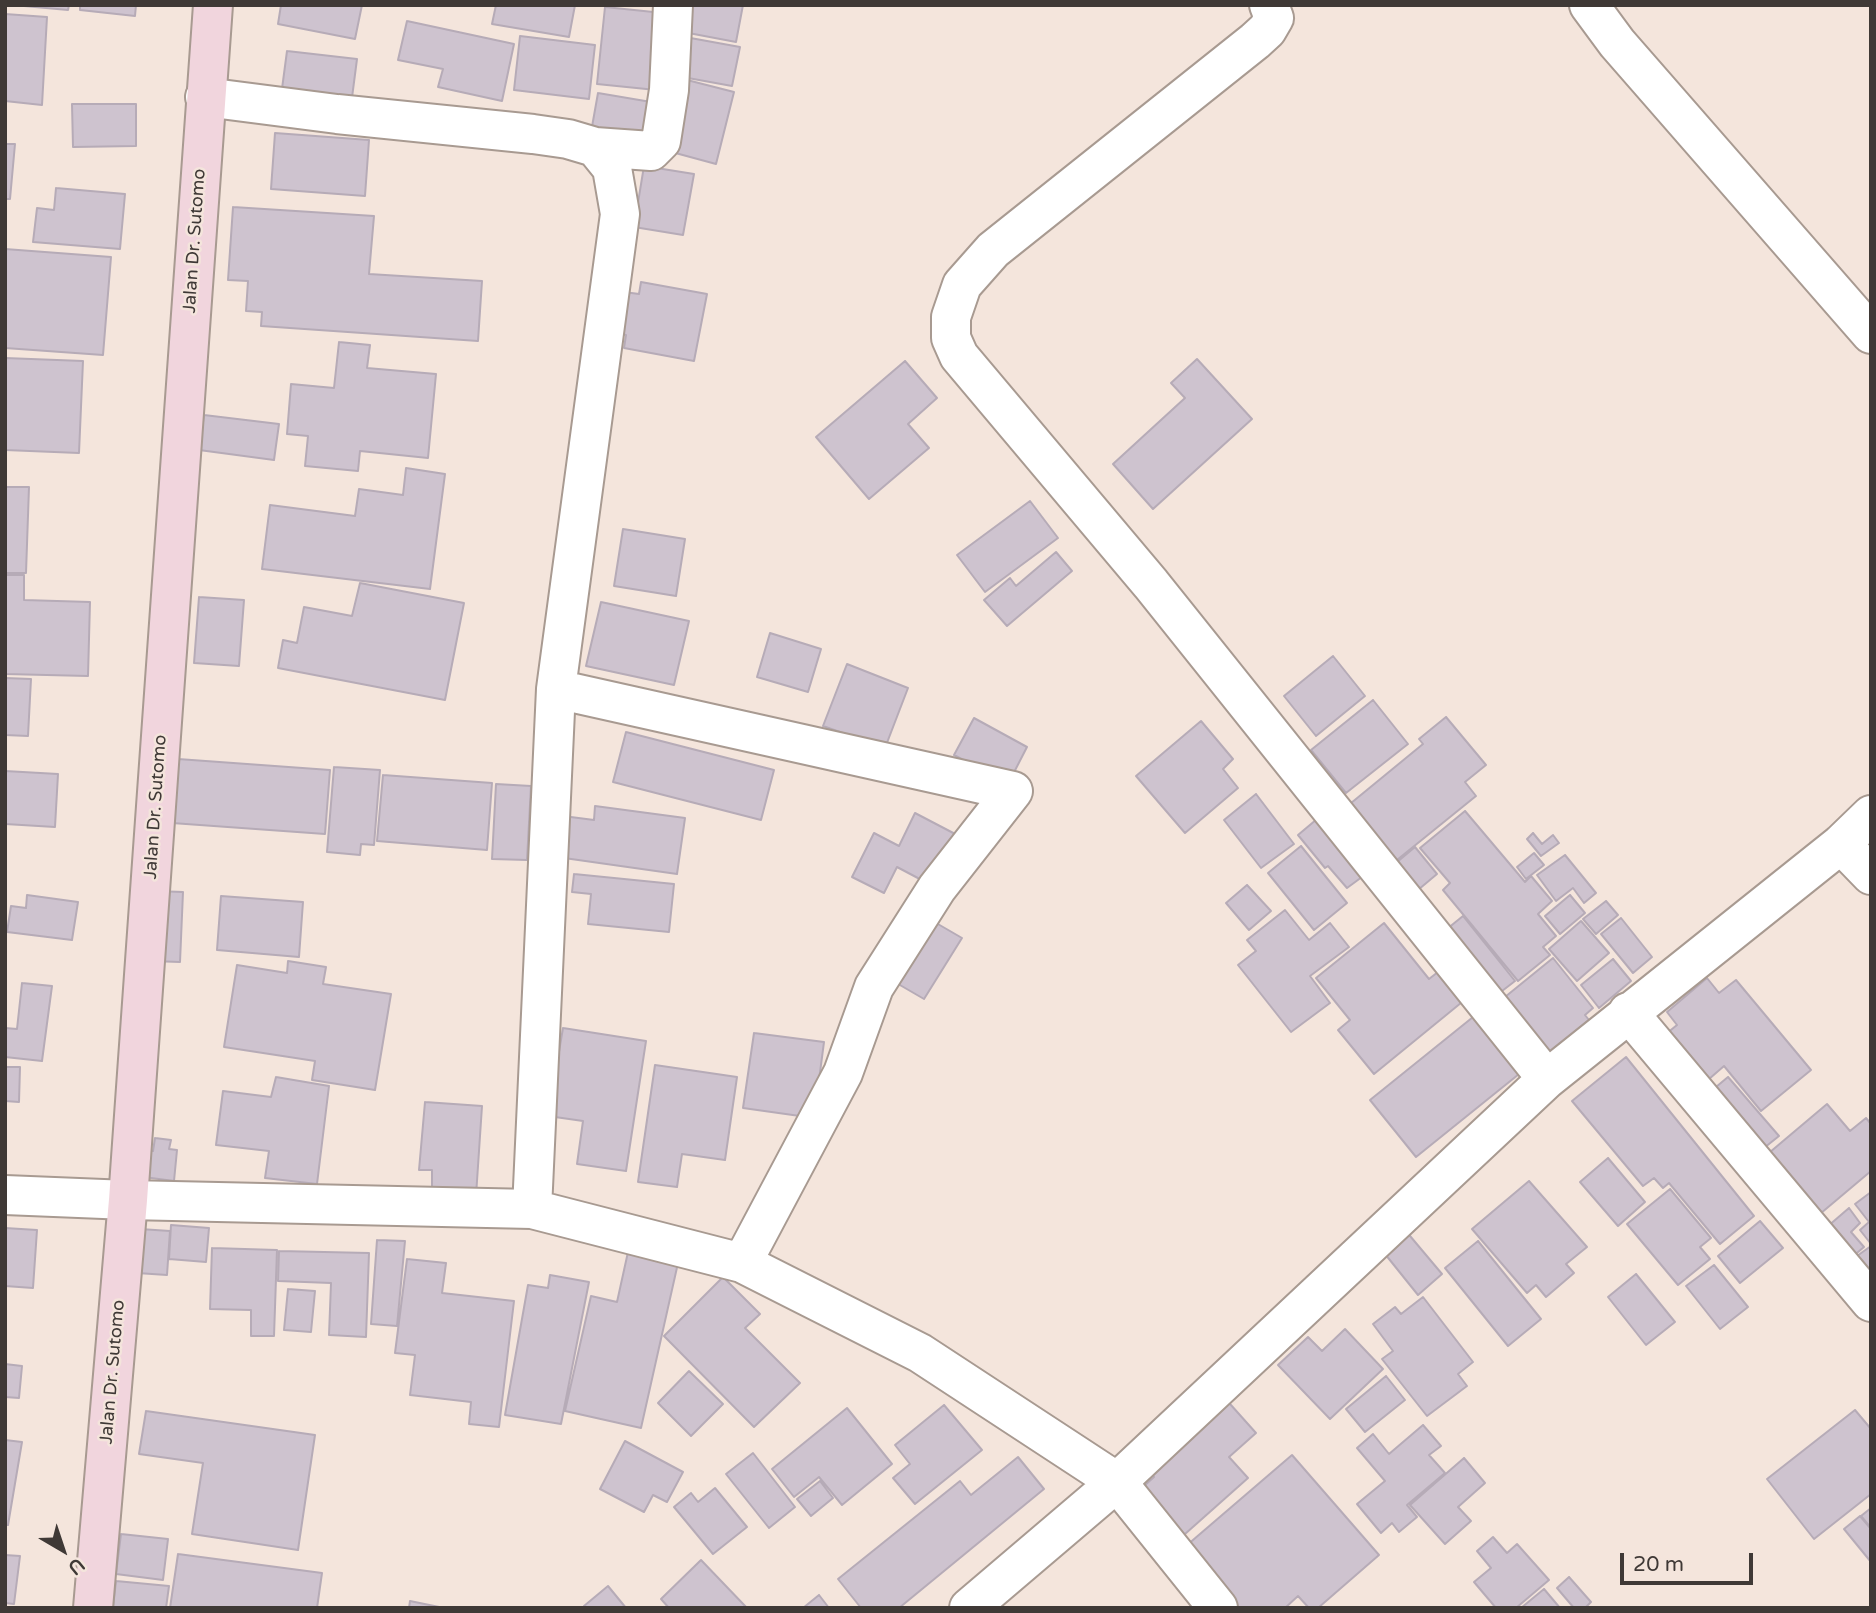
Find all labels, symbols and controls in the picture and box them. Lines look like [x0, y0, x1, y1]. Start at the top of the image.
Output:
street label: Jalan Dr. Sutomo [179, 168, 211, 314]
street label: Jalan Dr. Sutomo [140, 734, 172, 880]
street label: Jalan Dr. Sutomo [96, 1299, 130, 1445]
north arrow [28, 1515, 98, 1585]
scale bar [1624, 1540, 1757, 1584]
text: 20 m [1633, 1552, 1684, 1577]
text: U [64, 1553, 89, 1579]

